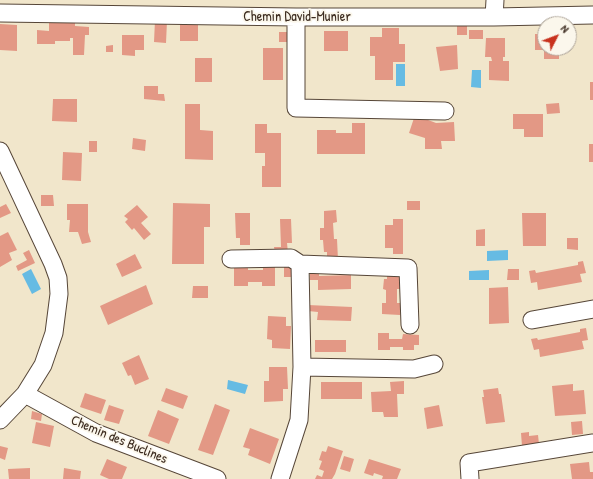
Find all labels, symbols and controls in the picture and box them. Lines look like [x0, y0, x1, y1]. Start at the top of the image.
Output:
street label: Chemin David-Munier [243, 9, 351, 25]
north arrow [537, 16, 577, 56]
text: N [558, 22, 572, 35]
street label: Chemin des Buclines [68, 412, 170, 468]

